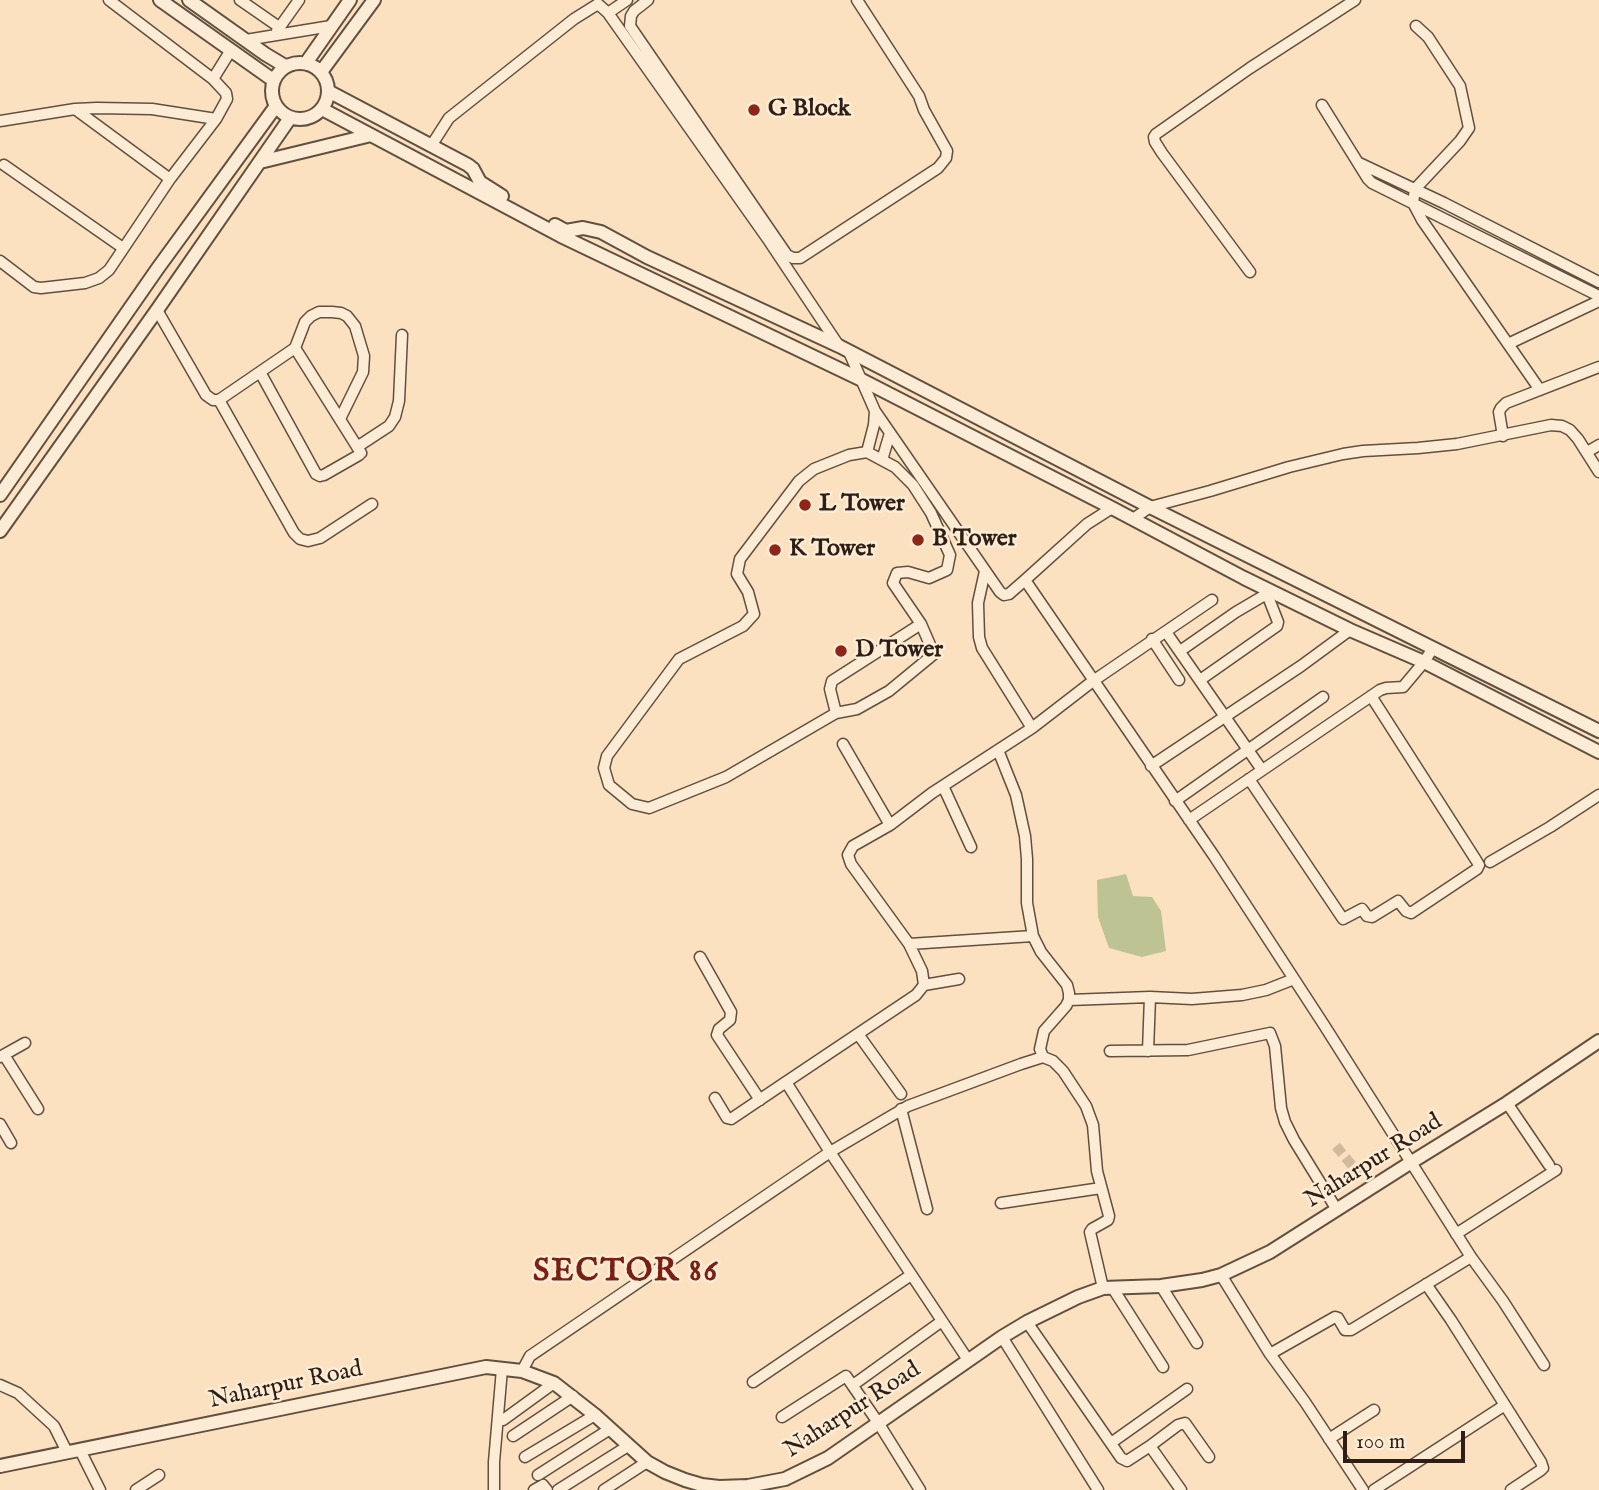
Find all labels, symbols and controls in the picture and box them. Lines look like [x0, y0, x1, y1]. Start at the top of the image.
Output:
place label: G Block [768, 96, 851, 124]
marker: G Block [746, 102, 762, 118]
place label: L Tower [819, 491, 905, 519]
marker: L Tower [797, 497, 813, 513]
place label: B Tower [932, 526, 1017, 554]
marker: B Tower [910, 532, 926, 548]
place label: K Tower [789, 536, 875, 564]
marker: K Tower [767, 542, 783, 558]
place label: D Tower [855, 637, 943, 665]
marker: D Tower [833, 643, 849, 659]
street label: Naharpur Road [1300, 1108, 1448, 1216]
district label: SECTOR 86 [534, 1254, 718, 1292]
street label: Naharpur Road [207, 1356, 365, 1416]
street label: Naharpur Road [780, 1356, 926, 1466]
scale bar [1347, 1416, 1470, 1460]
text: 100 m [1356, 1429, 1405, 1456]

